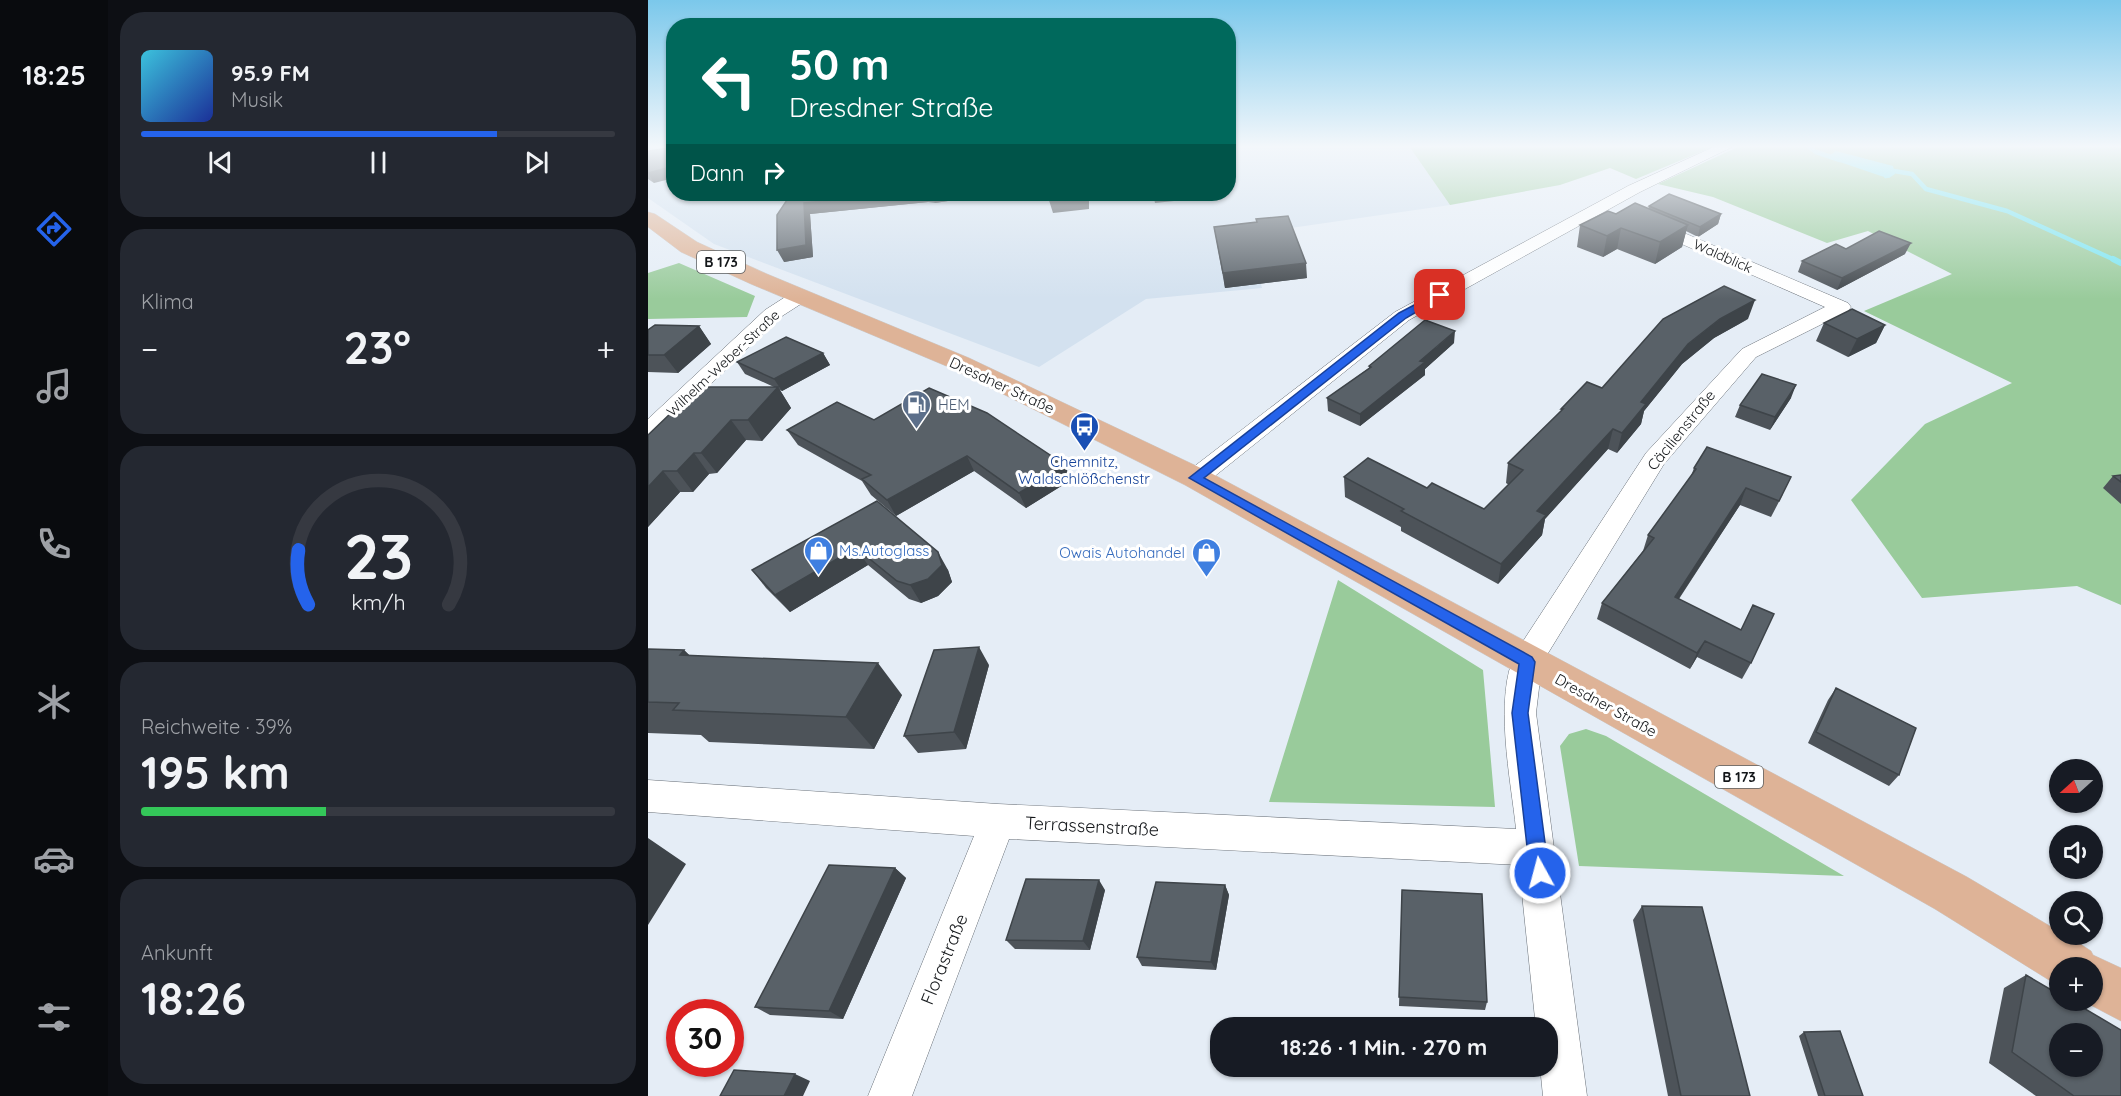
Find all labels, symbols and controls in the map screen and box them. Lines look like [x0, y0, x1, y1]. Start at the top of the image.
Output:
text: 50 m [789, 38, 889, 91]
icon: left [690, 42, 768, 120]
text: 18:25 [22, 58, 86, 92]
text: 95.9 FM [231, 59, 310, 87]
text: Musik [231, 87, 283, 112]
text: Dresdner Straße [789, 90, 994, 124]
icon: previous [204, 146, 237, 179]
icon: pause [362, 146, 395, 179]
icon: next [520, 146, 553, 179]
icon: right [757, 156, 790, 189]
text: Dann [690, 159, 745, 187]
icon: directions [33, 208, 75, 250]
street label: Waldblick [1691, 235, 1755, 277]
road number: B 173 [697, 251, 745, 273]
pin [1414, 269, 1465, 320]
icon: arrive [1423, 278, 1456, 311]
text: Klima [141, 289, 194, 314]
street label: Wilhelm-Weber-Straße [663, 306, 783, 420]
text: 23° [344, 319, 411, 375]
text: − [141, 328, 158, 369]
text: + [596, 328, 615, 369]
street label: Dresdner Straße [946, 352, 1058, 418]
icon: music [33, 365, 75, 407]
street label: Cäcilienstraße [1643, 386, 1719, 474]
fuel station icon: HEM [901, 388, 933, 430]
place label: HEM [938, 395, 970, 414]
bus stop icon: Chemnitz, Waldschlößchenstr [1068, 410, 1100, 452]
place label: Chemnitz, Waldschlößchenstr [1018, 452, 1150, 488]
text: 23 [343, 517, 413, 595]
icon: phone [33, 523, 75, 565]
shop icon: Ms.Autoglass [802, 534, 834, 576]
shop icon: Owais Autohandel [1190, 536, 1222, 578]
place label: Ms.Autoglass [839, 541, 929, 560]
place label: Owais Autohandel [1059, 543, 1185, 562]
text: km/h [351, 589, 405, 615]
street label: Dresdner Straße [1552, 669, 1660, 741]
icon: climate [33, 681, 75, 723]
text: Reichweite · 39% [141, 714, 292, 739]
text: 195 km [141, 744, 290, 800]
north arrow [2049, 759, 2103, 813]
map controls [2049, 759, 2103, 1077]
road number: B 173 [1715, 766, 1763, 788]
street label: Terrassenstraße [1024, 811, 1160, 841]
button: sound [2049, 825, 2103, 879]
icon: car [33, 838, 75, 880]
position arrow [1508, 841, 1572, 905]
button: search [2049, 891, 2103, 945]
street label: Florastraße [915, 910, 973, 1008]
text: Ankunft [141, 940, 213, 965]
button: + [2049, 957, 2103, 1011]
text: 18:26 [141, 970, 246, 1026]
icon: filters [33, 996, 75, 1038]
speed limit sign: 30 [666, 999, 744, 1077]
button: − [2049, 1023, 2103, 1077]
text: 18:26 · 1 Min. · 270 m [1281, 1033, 1487, 1061]

